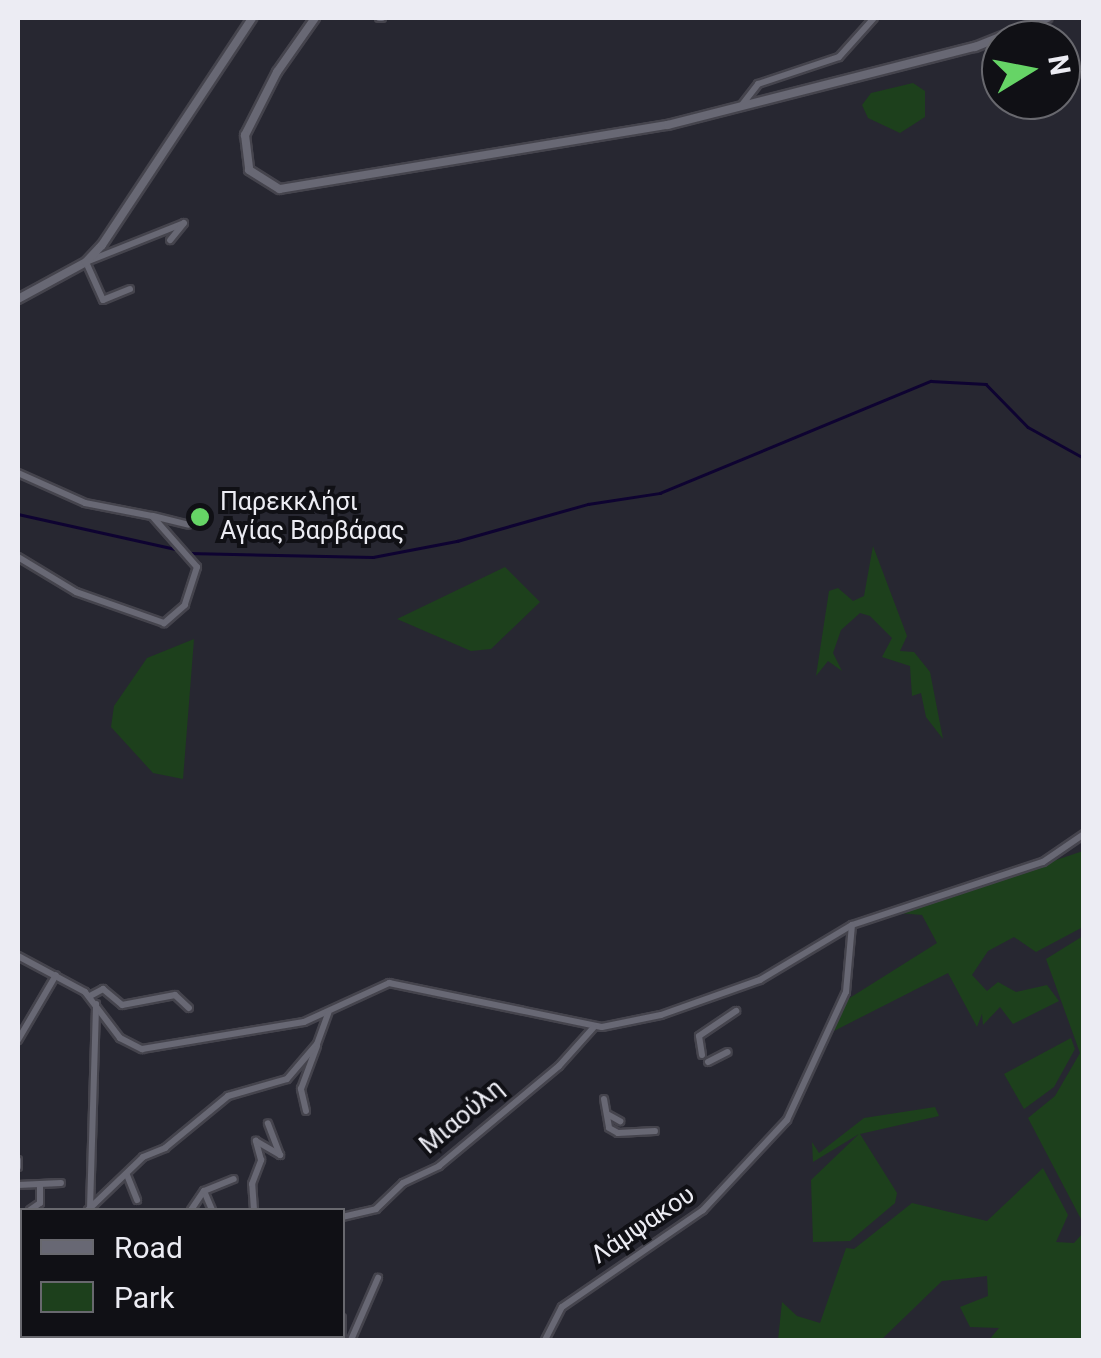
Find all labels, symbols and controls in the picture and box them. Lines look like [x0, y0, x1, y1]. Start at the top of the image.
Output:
north arrow [981, 20, 1081, 120]
text: N [1041, 52, 1077, 78]
place label: Παρεκκλήσι Αγίας Βαρβάρας [220, 488, 405, 547]
marker: Παρεκκλήσι Αγίας Βαρβάρας [189, 506, 211, 528]
street label: Μιαούλη [414, 1073, 510, 1161]
street label: Λάμψακου [586, 1180, 700, 1270]
legend [20, 1208, 345, 1338]
text: Road [114, 1230, 183, 1265]
text: Park [114, 1280, 174, 1315]

